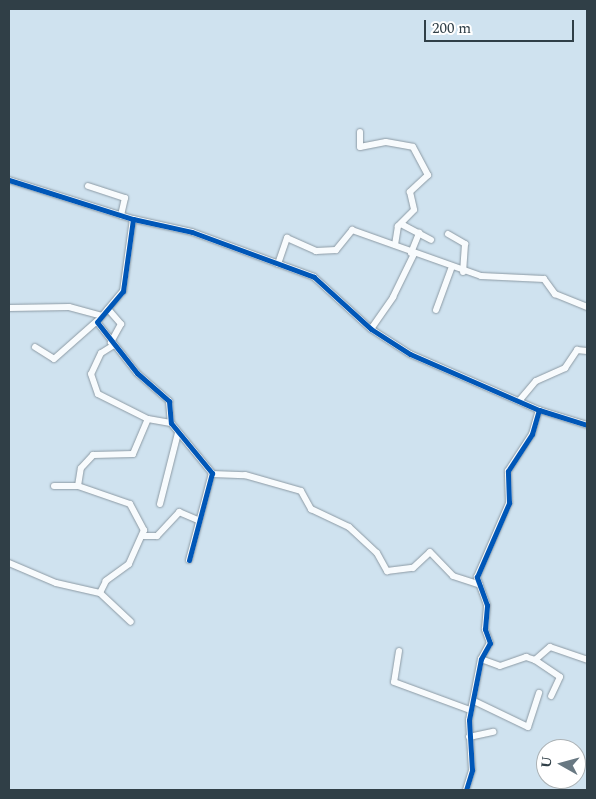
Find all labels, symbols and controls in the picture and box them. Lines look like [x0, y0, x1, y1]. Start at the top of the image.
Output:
scale bar [426, 10, 576, 42]
text: 200 m [432, 17, 471, 40]
north arrow [536, 739, 586, 789]
text: U [535, 755, 558, 769]

